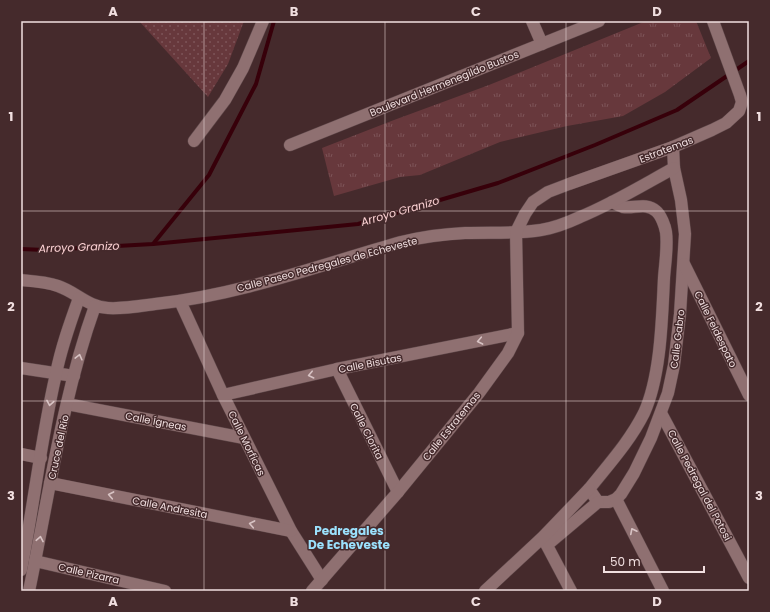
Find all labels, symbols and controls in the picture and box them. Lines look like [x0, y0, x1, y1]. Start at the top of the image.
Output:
text: A [108, 2, 118, 21]
text: B [290, 2, 299, 21]
text: C [471, 2, 481, 21]
text: D [652, 2, 662, 21]
street label: Boulevard Hermenegildo Bustos [367, 47, 521, 120]
text: 1 [9, 107, 13, 126]
text: 1 [757, 107, 761, 126]
street label: Estratemas [637, 132, 695, 167]
water label: Arroyo Granizo [358, 192, 441, 230]
street label: Calle Paseo Pedregales de Echeveste [235, 233, 419, 296]
water label: Arroyo Granizo [37, 238, 120, 256]
street label: Calle Feldespato [690, 288, 741, 370]
text: 2 [7, 297, 15, 316]
text: 2 [755, 297, 763, 316]
street label: Calle Gabro [666, 309, 689, 370]
one-way arrow [477, 336, 483, 345]
street label: Calle Bisutas [337, 350, 403, 377]
one-way arrow [74, 354, 82, 360]
one-way arrow [308, 371, 314, 379]
street label: Calle Estratemas [419, 389, 484, 464]
one-way arrow [47, 400, 55, 406]
street label: Calle Clorita [346, 400, 387, 462]
street label: Calle Ígneas [124, 408, 188, 435]
street label: Calle Morficas [224, 408, 269, 478]
street label: Cruce del Río [44, 413, 73, 481]
street label: Calle Pedregal del Potosi [664, 427, 735, 543]
text: 3 [7, 486, 15, 505]
text: 3 [755, 486, 763, 505]
one-way arrow [108, 492, 114, 500]
street label: Calle Andresita [131, 493, 209, 522]
one-way arrow [249, 520, 255, 528]
district label: Pedregales De Echeveste [308, 522, 390, 553]
one-way arrow [630, 528, 637, 536]
one-way arrow [35, 536, 43, 542]
scale bar [604, 548, 704, 574]
text: 50 m [610, 553, 641, 570]
street label: Calle Pizarra [57, 559, 121, 588]
text: A [108, 592, 118, 611]
text: B [290, 592, 299, 611]
text: C [471, 592, 481, 611]
text: D [652, 592, 662, 611]

